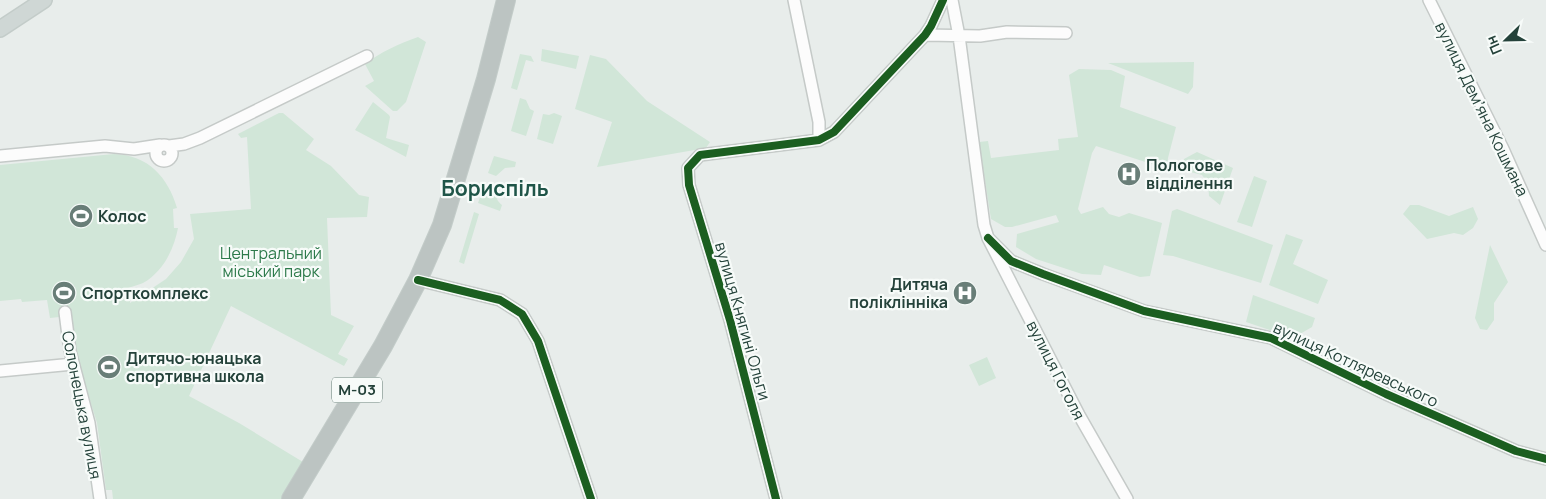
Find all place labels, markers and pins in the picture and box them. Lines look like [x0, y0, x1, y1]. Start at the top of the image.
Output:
place label: Пологове відділення [1146, 154, 1233, 194]
hospital icon: Пологове відділення [1116, 161, 1142, 187]
sports icon: Колос [68, 203, 94, 229]
place label: Колос [98, 205, 146, 227]
place label: Дитяча поліклінніка [849, 273, 948, 313]
sports icon: Спорткомплекс [51, 280, 77, 306]
hospital icon: Дитяча поліклінніка [952, 280, 978, 306]
place label: Спорткомплекс [82, 282, 208, 304]
place label: Дитячо-юнацька спортивна школа [126, 347, 264, 387]
sports icon: Дитячо-юнацька спортивна школа [96, 354, 122, 380]

